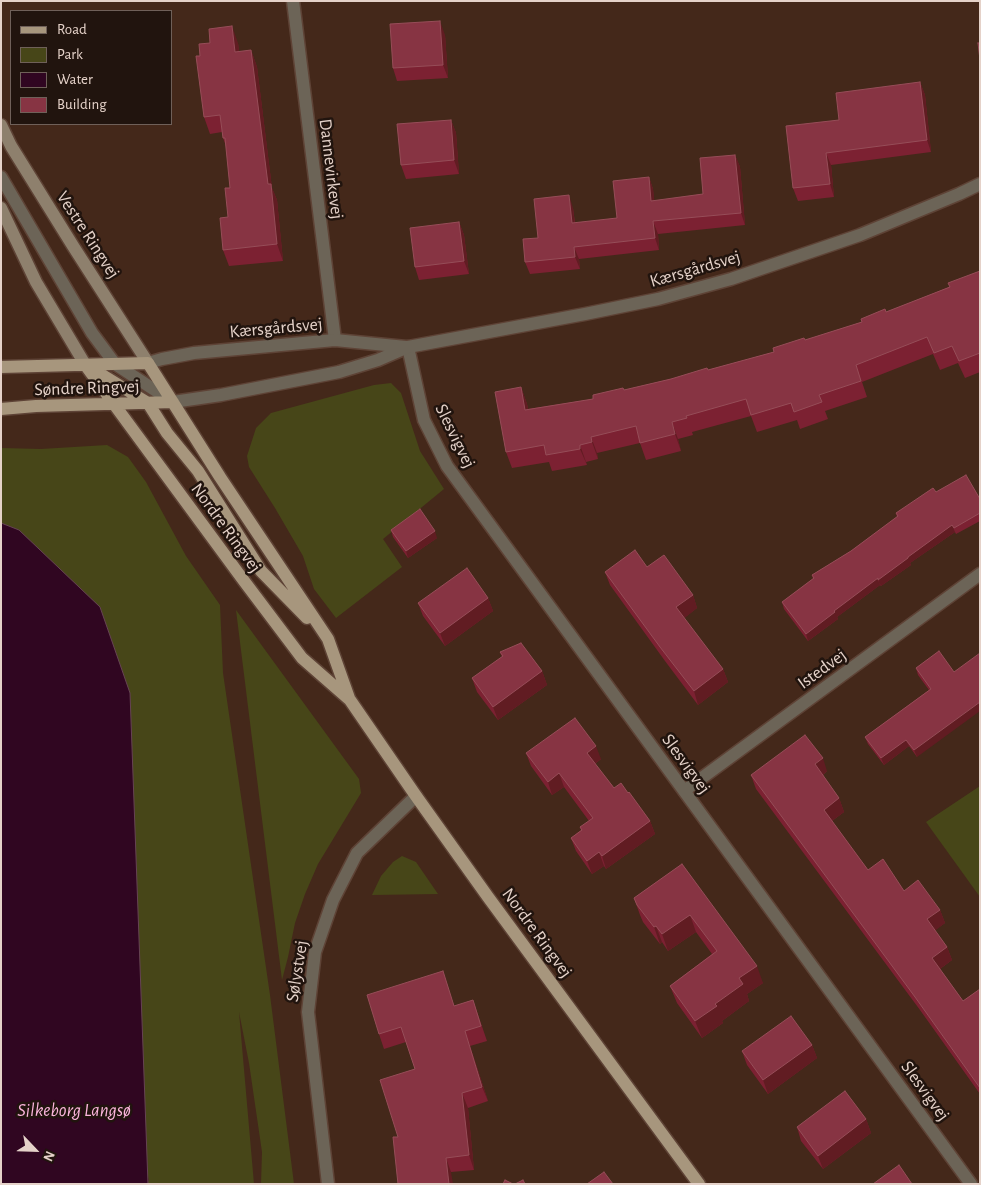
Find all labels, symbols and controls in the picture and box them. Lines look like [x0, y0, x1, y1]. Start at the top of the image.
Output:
legend [10, 10, 172, 125]
text: Road [57, 22, 87, 37]
text: Park [57, 47, 83, 62]
text: Water [57, 72, 93, 87]
text: Building [57, 97, 107, 112]
street label: Dannevirkevej [314, 118, 348, 220]
street label: Vestre Ringvej [52, 187, 124, 283]
street label: Kærsgårdsvej [647, 246, 743, 292]
street label: Kærsgårdsvej [229, 313, 323, 343]
street label: Søndre Ringvej [34, 375, 140, 401]
street label: Slesvigvej [430, 400, 480, 472]
street label: Nordre Ringvej [186, 479, 266, 577]
street label: Istedvej [794, 644, 850, 694]
street label: Slesvigvej [657, 730, 715, 798]
street label: Nordre Ringvej [497, 884, 577, 982]
street label: Sølystvej [281, 939, 313, 1003]
street label: Slesvigvej [896, 1057, 954, 1125]
water label: Silkeborg Langsø [17, 1099, 131, 1121]
north arrow [10, 1125, 60, 1175]
text: N [40, 1149, 57, 1163]

